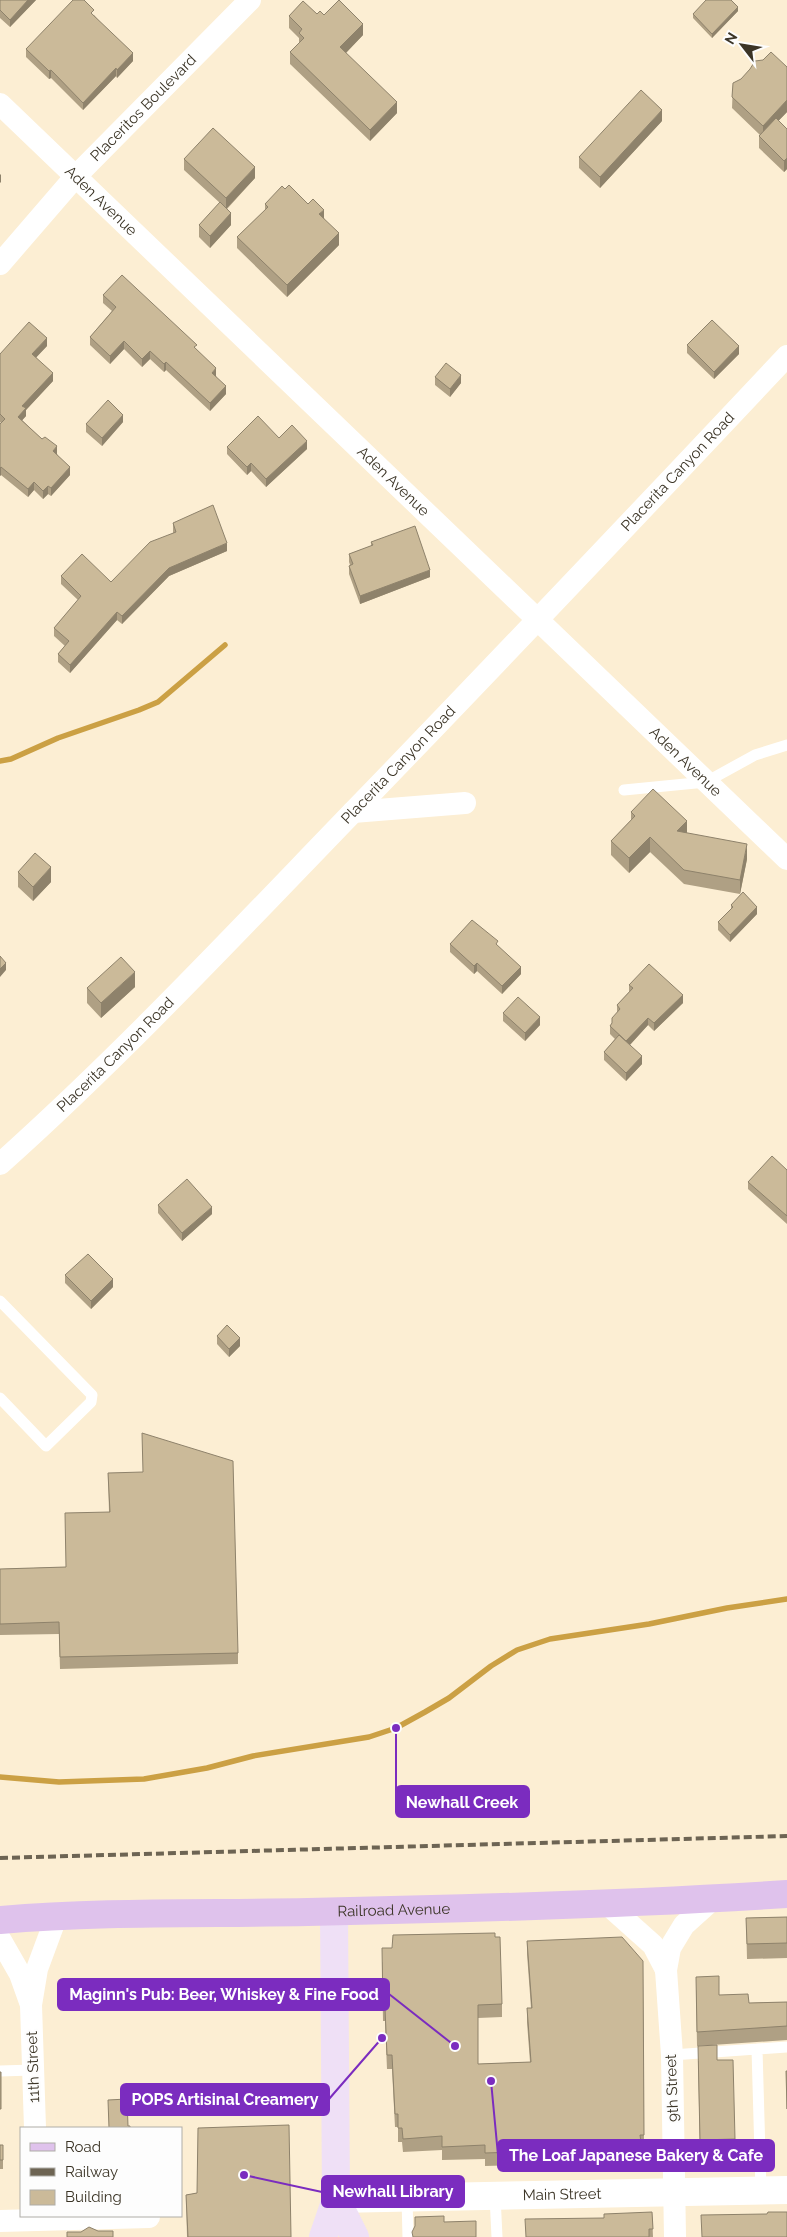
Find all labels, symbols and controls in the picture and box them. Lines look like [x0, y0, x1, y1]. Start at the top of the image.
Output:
north arrow [717, 20, 767, 70]
text: N [721, 30, 740, 47]
street label: Placeritos Boulevard [87, 51, 200, 165]
street label: Aden Avenue [61, 162, 141, 240]
street label: Placerita Canyon Road [617, 409, 738, 535]
street label: Aden Avenue [354, 443, 433, 520]
street label: Placerita Canyon Road [338, 702, 459, 828]
street label: Aden Avenue [646, 723, 725, 800]
street label: Placerita Canyon Road [53, 993, 178, 1116]
callout: Newhall Creek [396, 1786, 529, 1817]
text: Newhall Creek [406, 1793, 518, 1812]
street label: Railroad Avenue [337, 1900, 451, 1920]
callout: Maginn's Pub: Beer, Whiskey & Fine Food [58, 1979, 389, 2010]
text: Maginn's Pub: Beer, Whiskey & Fine Food [69, 1985, 379, 2004]
street label: 11th Street [23, 2031, 43, 2103]
street label: 9th Street [662, 2054, 682, 2122]
callout: POPS Artisinal Creamery [121, 2084, 329, 2115]
text: POPS Artisinal Creamery [132, 2090, 319, 2109]
legend [20, 2127, 182, 2217]
text: Road [65, 2138, 101, 2156]
callout: The Loaf Japanese Bakery & Cafe [498, 2140, 774, 2171]
text: The Loaf Japanese Bakery & Cafe [509, 2146, 764, 2165]
text: Railway [65, 2163, 118, 2181]
callout: Newhall Library [322, 2176, 464, 2207]
text: Newhall Library [332, 2182, 454, 2201]
street label: Main Street [522, 2185, 602, 2204]
text: Building [65, 2188, 122, 2206]

